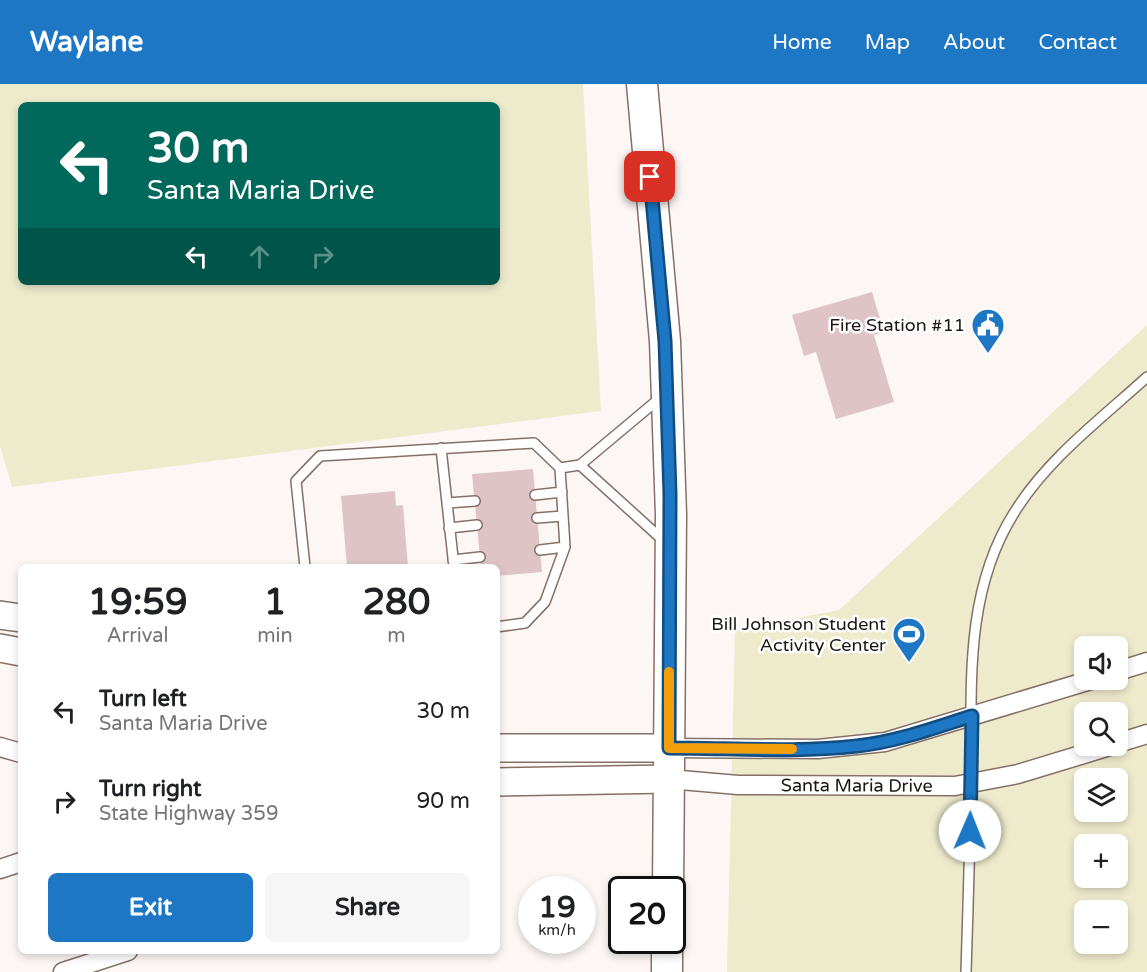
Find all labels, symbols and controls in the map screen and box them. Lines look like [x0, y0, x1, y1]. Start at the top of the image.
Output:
text: Waylane [30, 25, 143, 59]
text: Home [772, 30, 832, 55]
text: Map [865, 30, 910, 55]
text: About [943, 30, 1005, 55]
text: Contact [1038, 30, 1117, 55]
text: 30 m [147, 123, 249, 174]
icon: left [48, 126, 126, 204]
pin [624, 151, 675, 202]
icon: arrive [633, 160, 666, 193]
text: Santa Maria Drive [147, 174, 374, 207]
icon: left [180, 240, 213, 273]
icon: ahead [243, 240, 276, 273]
icon: right [306, 240, 339, 273]
public building icon: Fire Station #11 [970, 307, 1006, 354]
place label: Fire Station #11 [829, 314, 965, 336]
text: 19:59 [88, 581, 188, 624]
text: 1 [264, 581, 286, 624]
text: 280 [362, 581, 430, 624]
place label: Bill Johnson Student Activity Center [711, 613, 886, 656]
sports icon: Bill Johnson Student Activity Center [891, 616, 927, 663]
text: Arrival [107, 624, 169, 648]
text: min [257, 624, 293, 648]
text: m [387, 624, 406, 648]
map controls [1074, 636, 1128, 954]
button: sound [1074, 636, 1128, 690]
text: Turn left [99, 686, 187, 712]
icon: left [48, 695, 81, 728]
text: 30 m [416, 698, 470, 724]
button: search [1074, 702, 1128, 756]
text: Santa Maria Drive [99, 712, 267, 736]
button: layers [1074, 768, 1128, 822]
street label: Santa Maria Drive [781, 774, 933, 797]
text: Turn right [99, 776, 201, 802]
icon: right [48, 785, 81, 818]
text: 90 m [416, 788, 470, 814]
position arrow [938, 799, 1002, 863]
text: State Highway 359 [99, 802, 278, 826]
button: + [1074, 834, 1128, 888]
button: Exit [48, 873, 253, 942]
button: Share [265, 873, 470, 942]
speed limit sign: 20 [608, 876, 686, 954]
text: 19 [538, 889, 576, 926]
button: − [1074, 900, 1128, 954]
text: km/h [538, 921, 576, 939]

